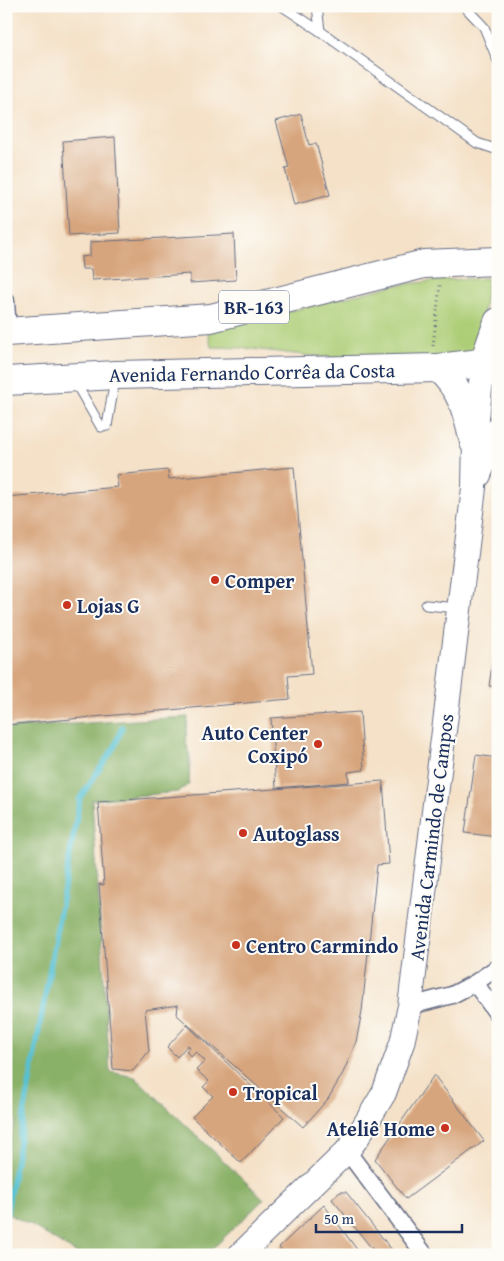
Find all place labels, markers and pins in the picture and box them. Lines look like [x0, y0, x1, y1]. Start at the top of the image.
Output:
place label: Comper [225, 566, 294, 595]
marker: Comper [209, 574, 221, 586]
place label: Lojas G [77, 591, 139, 620]
marker: Lojas G [61, 599, 73, 611]
place label: Auto Center Coxipó [202, 718, 308, 770]
marker: Auto Center Coxipó [312, 738, 324, 750]
place label: Autoglass [253, 819, 340, 848]
marker: Autoglass [237, 827, 249, 839]
place label: Centro Carmindo [246, 931, 399, 960]
marker: Centro Carmindo [230, 939, 242, 951]
place label: Tropical [243, 1078, 318, 1107]
marker: Tropical [227, 1086, 239, 1098]
place label: Ateliê Home [327, 1114, 435, 1143]
marker: Ateliê Home [439, 1122, 451, 1134]

